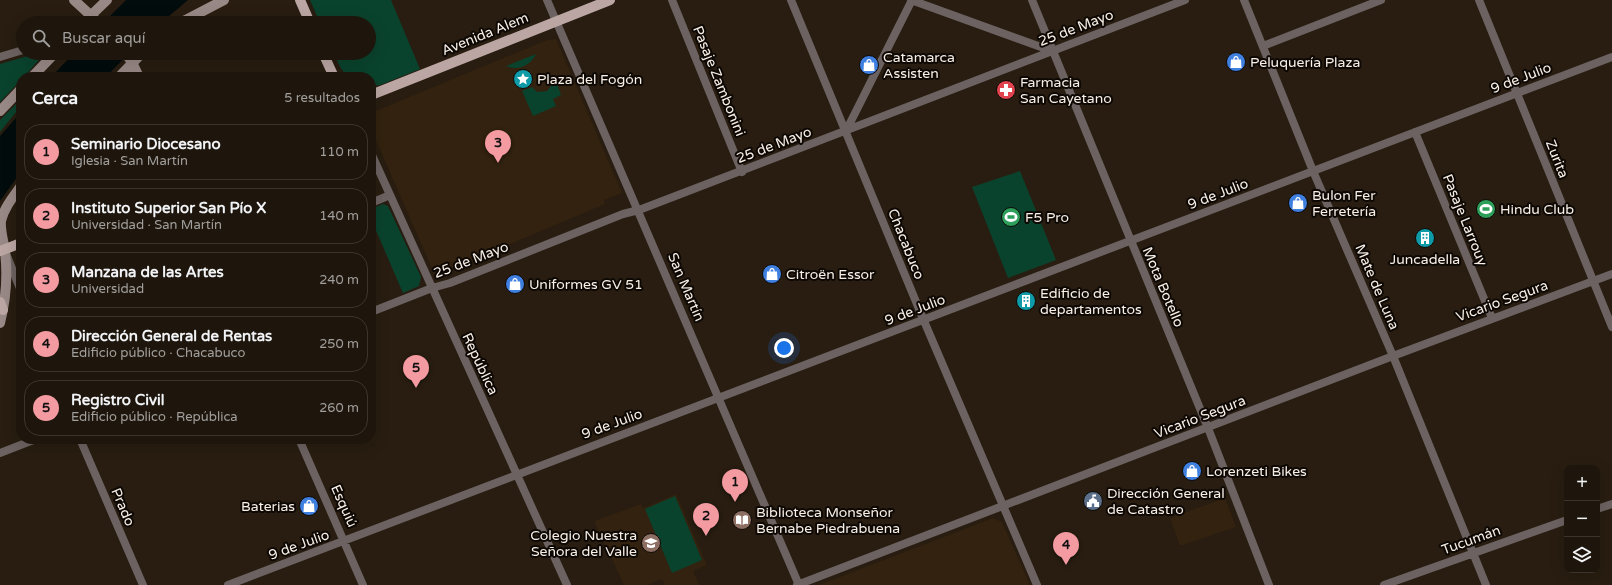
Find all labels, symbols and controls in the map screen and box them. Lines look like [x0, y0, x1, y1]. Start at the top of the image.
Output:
street label: 25 de Mayo [1036, 6, 1116, 50]
street label: Avenida Alem [439, 9, 531, 59]
search box [16, 16, 376, 60]
street label: Pasaje Zambonini [689, 23, 749, 139]
icon: search [30, 27, 52, 49]
text: Buscar aquí [62, 29, 145, 47]
place label: Catamarca Assisten [883, 49, 955, 82]
shop icon: Peluquería Plaza [1225, 51, 1247, 73]
shop icon: Catamarca Assisten [858, 54, 880, 76]
place label: Peluquería Plaza [1250, 54, 1360, 71]
street label: 9 de Julio [1488, 59, 1554, 97]
place icon: Plaza del Fogón [512, 68, 534, 90]
place label: Plaza del Fogón [537, 71, 642, 88]
place label: Farmacia San Cayetano [1020, 74, 1112, 107]
pharmacy icon: Farmacia San Cayetano [995, 79, 1017, 101]
text: Cerca [32, 88, 78, 109]
text: 5 resultados [284, 90, 360, 106]
street label: 25 de Mayo [734, 123, 814, 167]
pin: 3 [485, 130, 511, 163]
text: Seminario Diocesano [71, 135, 221, 153]
street label: Zurita [1542, 137, 1572, 181]
text: 1 [42, 144, 50, 160]
text: 110 m [319, 144, 359, 160]
text: Iglesia · San Martín [71, 153, 188, 169]
street label: Pasaje Larrouy [1439, 172, 1491, 269]
street label: 9 de Julio [1185, 175, 1251, 213]
place label: Bulon Fer Ferretería [1312, 187, 1376, 220]
shop icon: Bulon Fer Ferretería [1287, 192, 1309, 214]
sports icon: Hindu Club [1475, 198, 1497, 220]
text: Instituto Superior San Pío X [71, 199, 266, 217]
place label: Hindu Club [1500, 201, 1574, 218]
street label: Chacabuco [884, 206, 928, 282]
sports icon: F5 Pro [1000, 206, 1022, 228]
text: 2 [42, 208, 50, 224]
text: 140 m [319, 208, 359, 224]
place label: F5 Pro [1025, 209, 1069, 226]
text: Universidad · San Martín [71, 217, 222, 233]
building icon: Juncadella [1414, 227, 1436, 249]
street label: 25 de Mayo [431, 238, 511, 282]
street label: Mate de Luna [1351, 242, 1403, 332]
street label: Mota Botello [1138, 244, 1188, 330]
street label: San Martín [664, 250, 708, 324]
place label: Juncadella [1390, 251, 1460, 268]
text: Manzana de las Artes [71, 263, 224, 281]
shop icon: Citroën Essor [761, 263, 783, 285]
place label: Citroën Essor [786, 266, 875, 283]
text: 3 [42, 272, 50, 288]
text: 240 m [319, 272, 359, 288]
shop icon: Uniformes GV 51 [504, 273, 526, 295]
place label: Uniformes GV 51 [529, 276, 643, 293]
street label: Vicario Segura [1454, 277, 1550, 325]
text: Universidad [71, 281, 144, 297]
place label: Edificio de departamentos [1040, 285, 1142, 318]
building icon: Edificio de departamentos [1015, 290, 1037, 312]
street label: 9 de Julio [882, 291, 948, 329]
text: Dirección General de Rentas [71, 327, 272, 345]
street label: República [458, 330, 502, 398]
text: 4 [42, 336, 50, 352]
text: 250 m [319, 336, 359, 352]
your location [774, 338, 794, 358]
text: Edificio público · Chacabuco [71, 345, 245, 361]
pin: 5 [403, 355, 429, 388]
text: Registro Civil [71, 391, 164, 409]
street label: Vicario Segura [1152, 392, 1248, 442]
text: 5 [42, 400, 50, 416]
text: 260 m [319, 400, 359, 416]
street label: 9 de Julio [579, 405, 645, 443]
text: Edificio público · República [71, 409, 238, 425]
shop icon: Lorenzeti Bikes [1181, 460, 1203, 482]
place label: Lorenzeti Bikes [1206, 463, 1307, 480]
map controls [1564, 465, 1600, 573]
button: + [1564, 465, 1600, 501]
pin: 1 [722, 469, 748, 502]
street label: Esquiú [327, 482, 361, 530]
street label: Prado [107, 485, 139, 529]
place label: Dirección General de Catastro [1107, 485, 1225, 518]
public building icon: Dirección General de Catastro [1082, 490, 1104, 512]
shop icon: Baterias [298, 495, 320, 517]
place label: Baterias [241, 498, 295, 515]
button: − [1564, 501, 1600, 537]
pin: 2 [693, 503, 719, 536]
place label: Biblioteca Monseñor Bernabe Piedrabuena [756, 504, 900, 537]
library icon: Biblioteca Monseñor Bernabe Piedrabuena [731, 509, 753, 531]
street label: Tucumán [1439, 522, 1503, 558]
street label: 9 de Julio [266, 526, 332, 564]
place label: Colegio Nuestra Señora del Valle [530, 527, 637, 560]
school or university icon: Colegio Nuestra Señora del Valle [640, 532, 662, 554]
pin: 4 [1053, 532, 1079, 565]
button: layers [1564, 537, 1600, 573]

